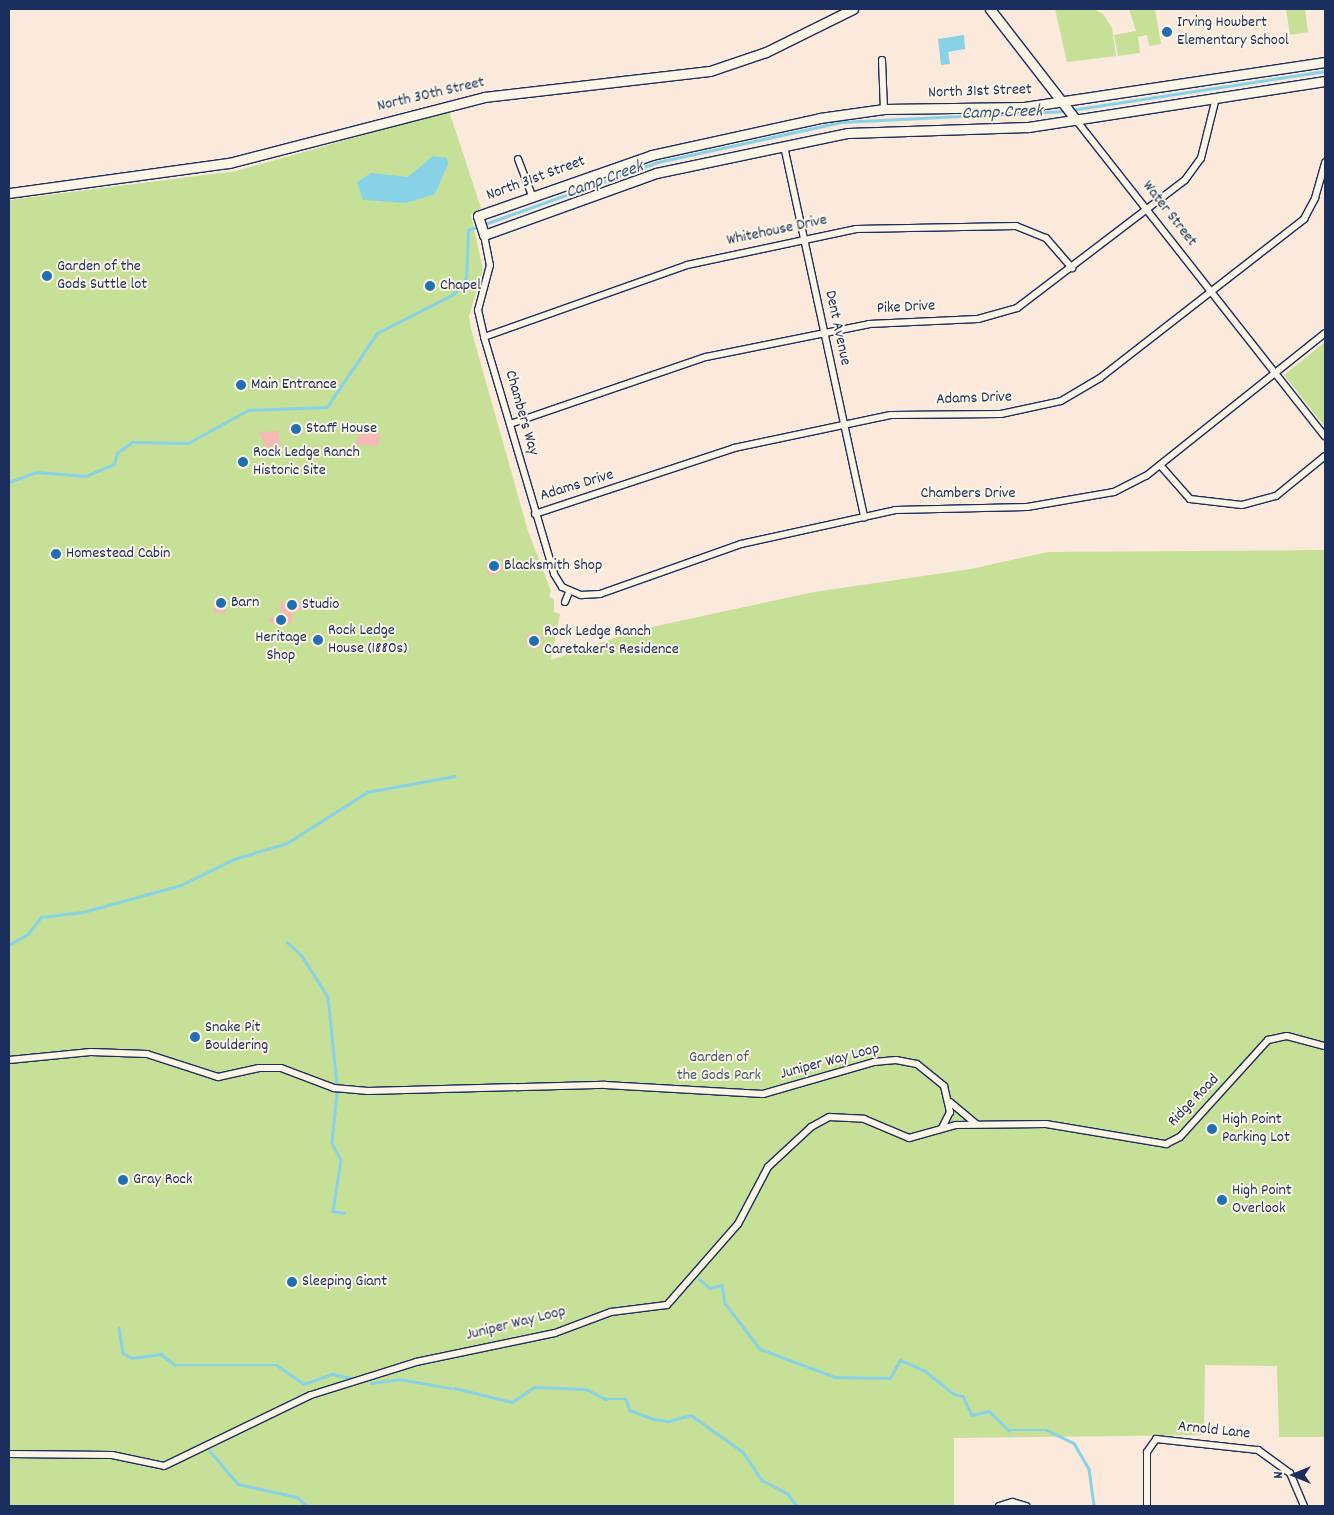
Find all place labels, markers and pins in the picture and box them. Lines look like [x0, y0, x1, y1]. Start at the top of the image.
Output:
place label: Irving Howbert Elementary School [1177, 13, 1289, 51]
marker: Irving Howbert Elementary School [1161, 26, 1173, 38]
place label: Garden of the Gods Suttle lot [57, 257, 147, 295]
marker: Garden of the Gods Suttle lot [41, 270, 53, 282]
place label: Chapel [440, 276, 481, 296]
marker: Chapel [424, 280, 436, 292]
place label: Main Entrance [251, 375, 337, 395]
marker: Main Entrance [235, 379, 247, 391]
place label: Staff House [306, 419, 377, 439]
marker: Staff House [290, 423, 302, 435]
place label: Rock Ledge Ranch Historic Site [253, 443, 360, 481]
marker: Rock Ledge Ranch Historic Site [237, 456, 249, 468]
place label: Homestead Cabin [66, 544, 170, 564]
marker: Homestead Cabin [50, 548, 62, 560]
place label: Blacksmith Shop [504, 556, 602, 576]
marker: Blacksmith Shop [488, 560, 500, 572]
place label: Barn [231, 593, 259, 613]
place label: Studio [302, 595, 339, 615]
marker: Barn [215, 597, 227, 609]
marker: Studio [286, 599, 298, 611]
marker: Heritage Shop [275, 614, 287, 626]
place label: Rock Ledge House (1880s) [328, 621, 407, 659]
place label: Rock Ledge Ranch Caretaker's Residence [544, 622, 679, 660]
place label: Heritage Shop [255, 628, 307, 666]
marker: Rock Ledge House (1880s) [312, 634, 324, 646]
marker: Rock Ledge Ranch Caretaker's Residence [528, 635, 540, 647]
place label: Snake Pit Bouldering [205, 1018, 268, 1056]
marker: Snake Pit Bouldering [189, 1031, 201, 1043]
place label: High Point Parking Lot [1222, 1110, 1290, 1148]
marker: High Point Parking Lot [1206, 1123, 1218, 1135]
place label: Gray Rock [133, 1170, 193, 1190]
marker: Gray Rock [117, 1174, 129, 1186]
place label: High Point Overlook [1232, 1181, 1292, 1219]
marker: High Point Overlook [1216, 1194, 1228, 1206]
place label: Sleeping Giant [302, 1272, 387, 1292]
marker: Sleeping Giant [286, 1276, 298, 1288]

